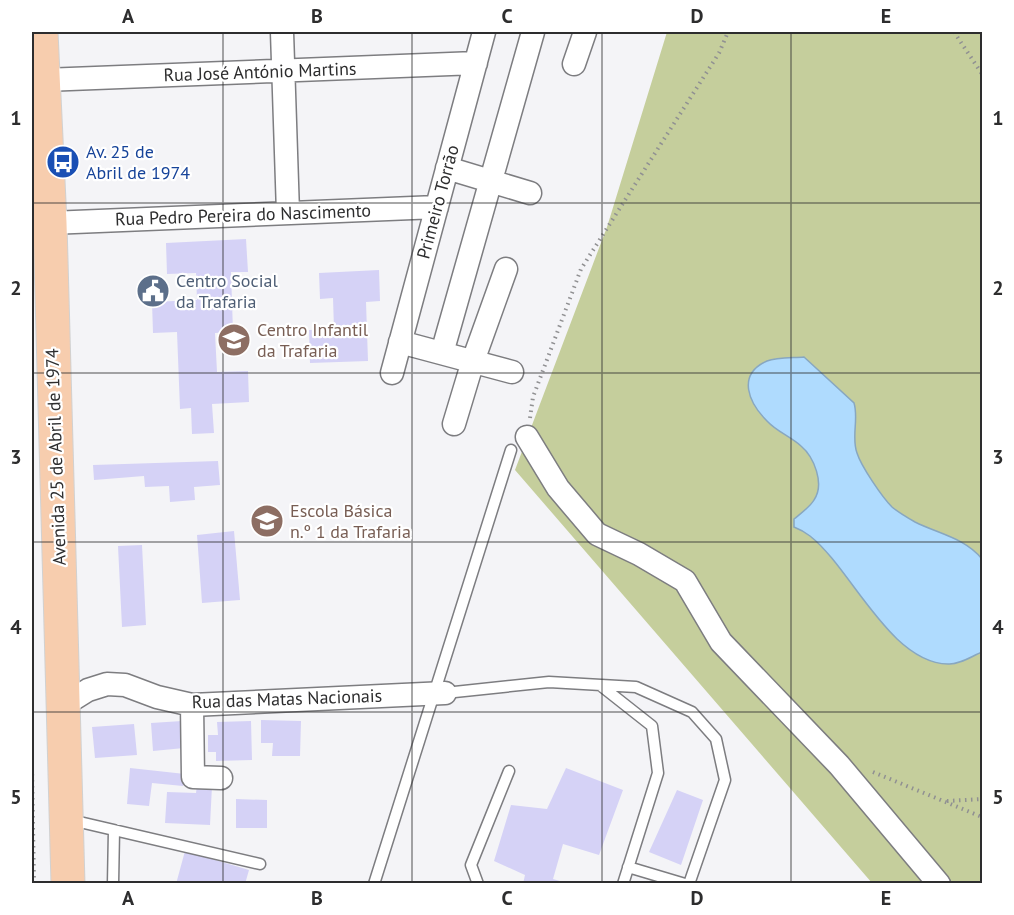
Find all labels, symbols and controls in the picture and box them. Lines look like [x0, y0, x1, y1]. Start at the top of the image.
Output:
text: A [122, 3, 135, 29]
text: B [311, 3, 323, 29]
text: C [501, 3, 513, 29]
text: D [691, 3, 704, 29]
text: E [881, 3, 891, 29]
street label: Rua José António Martins [163, 57, 357, 86]
text: 1 [10, 105, 22, 131]
text: 1 [992, 105, 1004, 131]
place label: Av. 25 de Abril de 1974 [86, 140, 190, 184]
street label: Primeiro Torrão [411, 142, 464, 261]
bus stop icon: Av. 25 de Abril de 1974 [45, 144, 81, 180]
street label: Rua Pedro Pereira do Nascimento [115, 199, 371, 230]
place label: Centro Social da Trafaria [176, 269, 278, 313]
public building icon: Centro Social da Trafaria [135, 273, 171, 309]
text: 2 [10, 275, 22, 301]
text: 2 [992, 275, 1004, 301]
place label: Centro Infantil da Trafaria [257, 318, 369, 362]
school or university icon: Centro Infantil da Trafaria [216, 322, 252, 358]
street label: Avenida 25 de Abril de 1974 [40, 348, 71, 566]
text: 3 [10, 444, 22, 470]
text: 3 [992, 444, 1004, 470]
place label: Escola Básica n.º 1 da Trafaria [290, 499, 411, 543]
school or university icon: Escola Básica n.º 1 da Trafaria [249, 503, 285, 539]
text: 4 [10, 614, 22, 640]
text: 4 [992, 614, 1004, 640]
street label: Rua das Matas Nacionais [191, 684, 383, 713]
text: 5 [10, 784, 22, 810]
text: 5 [992, 784, 1004, 810]
text: A [122, 885, 135, 911]
text: B [311, 885, 323, 911]
text: C [501, 885, 513, 911]
text: D [691, 885, 704, 911]
text: E [881, 885, 891, 911]

